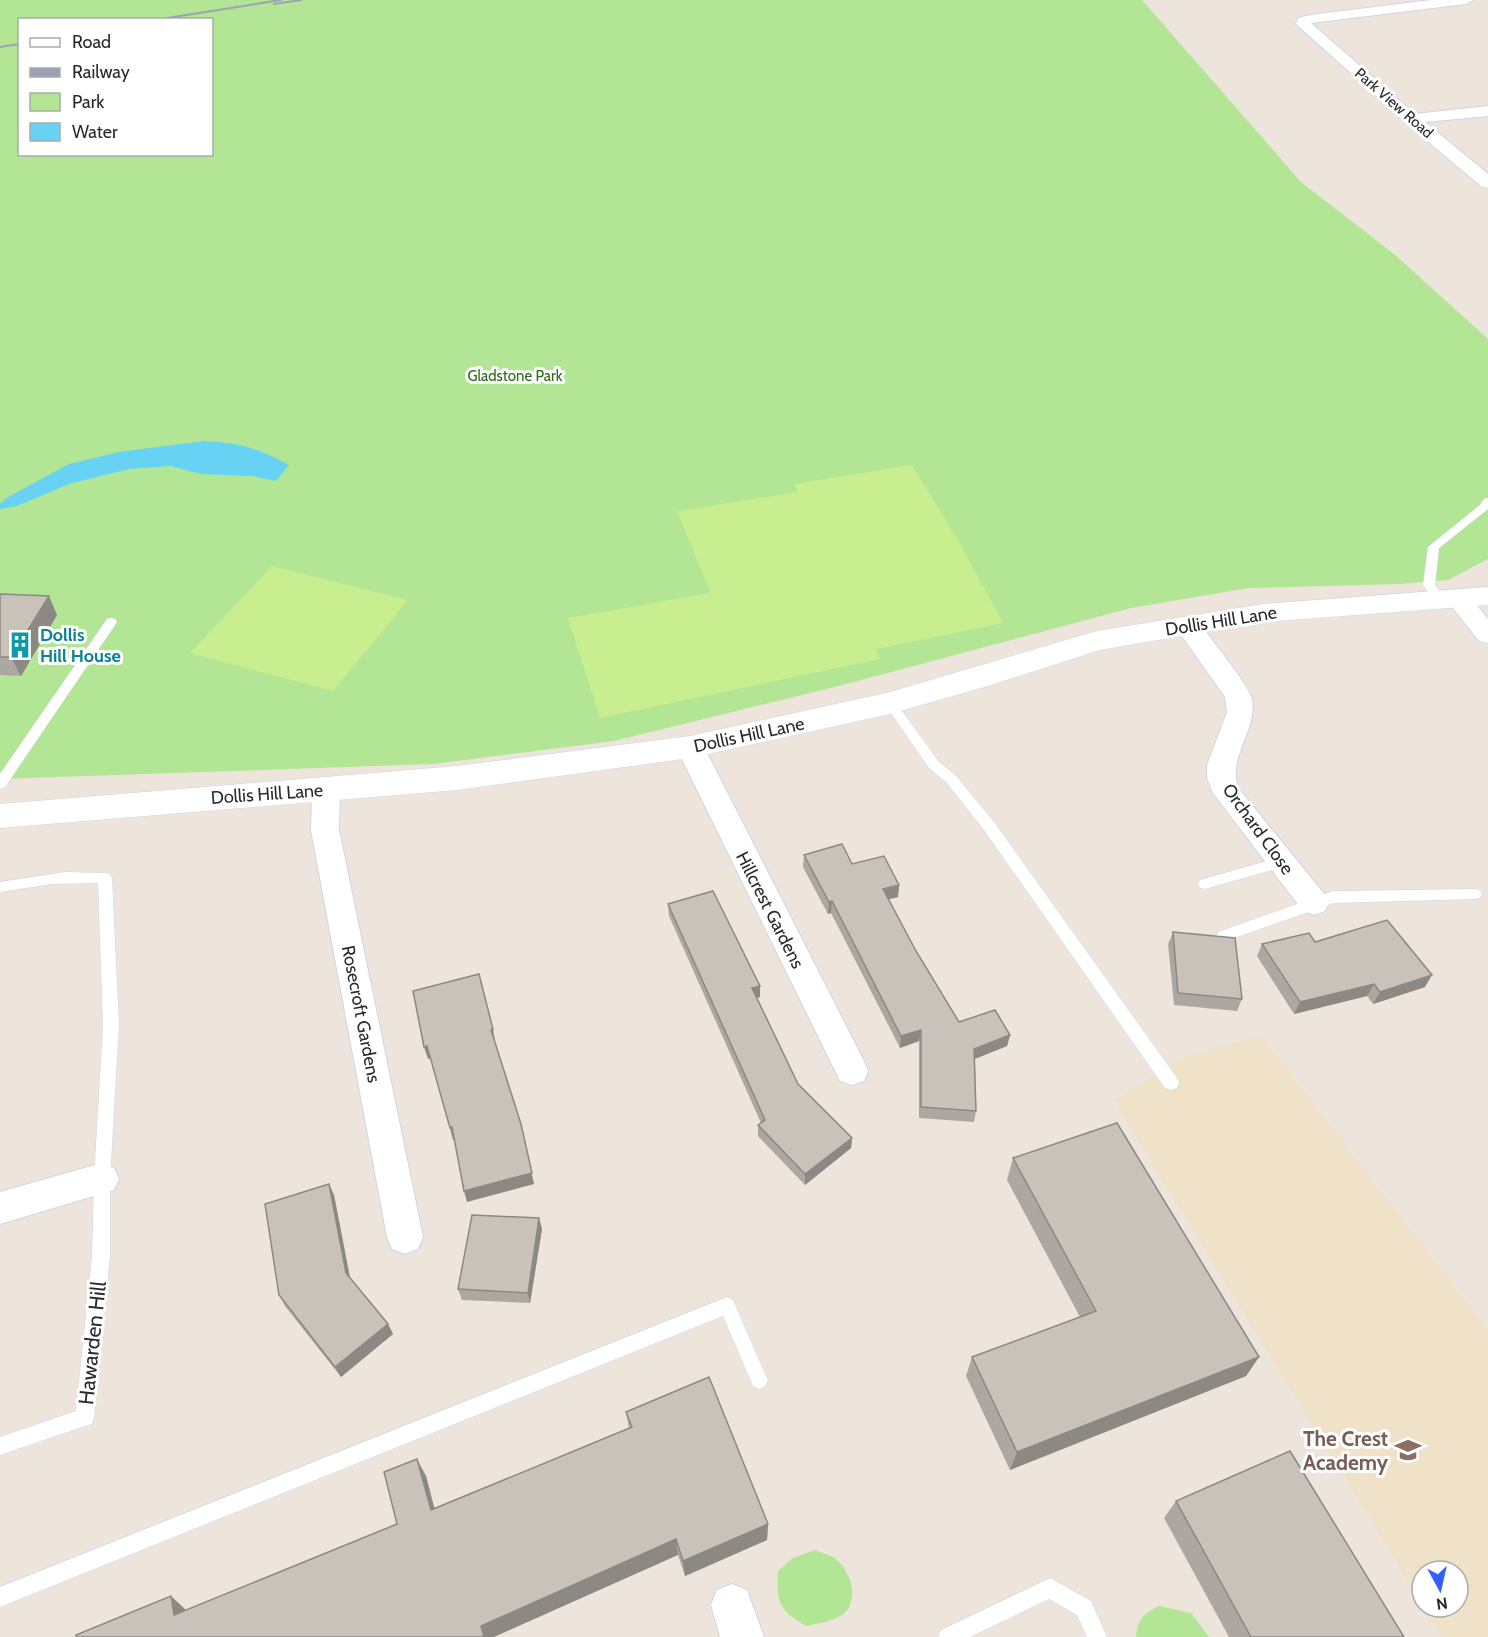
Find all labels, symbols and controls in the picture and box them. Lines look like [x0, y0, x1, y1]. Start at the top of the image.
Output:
legend [18, 18, 213, 156]
text: Road [72, 31, 111, 53]
text: Railway [72, 61, 130, 83]
street label: Park View Road [1351, 64, 1437, 142]
text: Park [72, 91, 105, 113]
text: Water [72, 121, 118, 143]
park label: Gladstone Park [468, 367, 563, 385]
street label: Dollis Hill Lane [1164, 601, 1278, 641]
place label: Dollis Hill House [40, 624, 121, 667]
building icon: Dollis Hill House [5, 630, 35, 660]
street label: Dollis Hill Lane [692, 713, 806, 757]
street label: Dollis Hill Lane [210, 779, 324, 809]
street label: Orchard Close [1218, 779, 1298, 879]
street label: Hillcrest Gardens [731, 848, 809, 972]
street label: Rosecroft Gardens [337, 943, 385, 1085]
street label: Hawarden Hill [73, 1280, 111, 1406]
place label: The Crest Academy [1303, 1426, 1389, 1475]
school or university icon: The Crest Academy [1393, 1435, 1423, 1465]
north arrow [1410, 1559, 1470, 1619]
text: N [1435, 1593, 1449, 1614]

